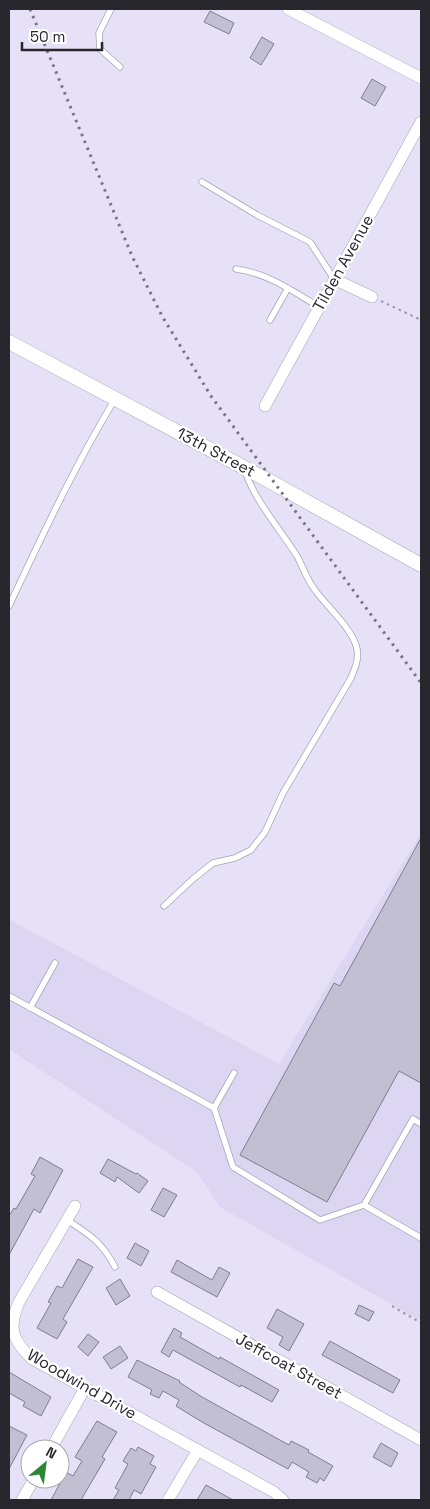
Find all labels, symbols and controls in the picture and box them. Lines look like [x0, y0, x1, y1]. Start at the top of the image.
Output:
scale bar [22, 20, 102, 52]
text: 50 m [30, 27, 65, 46]
street label: Tilden Avenue [308, 211, 378, 315]
street label: 13th Street [173, 422, 259, 482]
street label: Jeffcoat Street [232, 1328, 346, 1404]
street label: Woodwind Drive [23, 1344, 141, 1424]
north arrow [20, 1439, 70, 1489]
text: N [43, 1442, 60, 1463]

